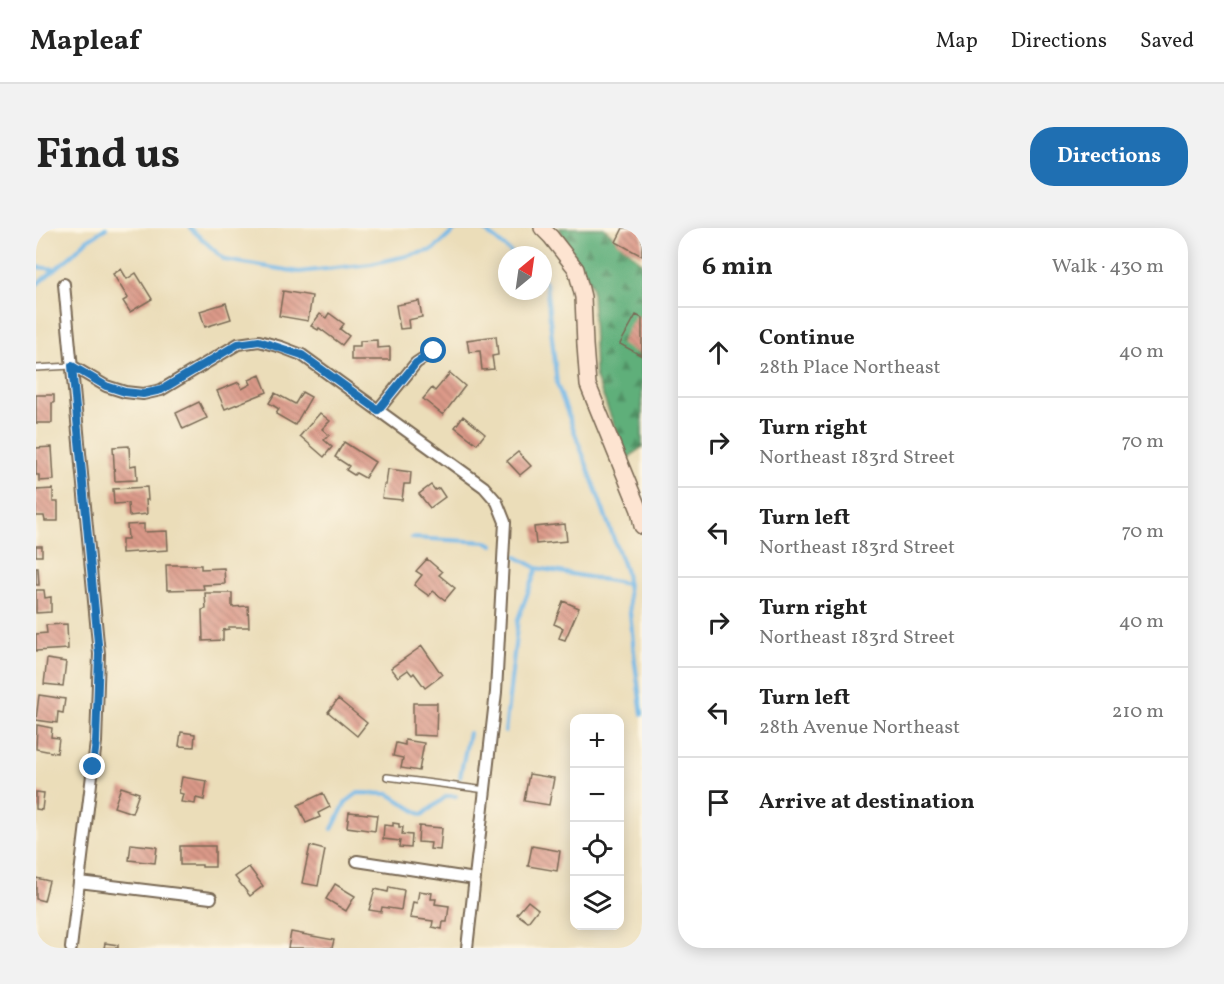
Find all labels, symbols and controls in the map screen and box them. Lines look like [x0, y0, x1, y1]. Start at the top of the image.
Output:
text: Mapleaf [30, 22, 140, 61]
text: Map [936, 27, 978, 56]
text: Directions [1011, 27, 1107, 56]
text: Saved [1140, 27, 1194, 56]
text: Find us [36, 127, 180, 186]
button: Directions [1030, 127, 1188, 186]
north arrow [498, 246, 552, 300]
text: 6 min [702, 249, 773, 285]
text: Walk · 430 m [1052, 253, 1164, 281]
text: Continue [759, 323, 855, 354]
icon: ahead [702, 336, 735, 369]
route start [420, 337, 446, 363]
text: 40 m [1119, 338, 1164, 366]
text: 28th Place Northeast [759, 354, 941, 382]
text: Turn right [759, 413, 867, 444]
icon: right [702, 426, 735, 459]
text: 70 m [1121, 428, 1164, 456]
text: Northeast 183rd Street [759, 444, 955, 472]
text: Turn left [759, 503, 850, 534]
icon: left [702, 516, 735, 549]
text: 70 m [1121, 518, 1164, 546]
text: Northeast 183rd Street [759, 534, 955, 562]
text: Turn right [759, 593, 867, 624]
icon: right [702, 606, 735, 639]
text: 40 m [1119, 608, 1164, 636]
text: Northeast 183rd Street [759, 624, 955, 652]
text: Turn left [759, 683, 850, 714]
icon: left [702, 696, 735, 729]
text: 210 m [1112, 698, 1164, 726]
map controls [570, 714, 624, 930]
button: + [570, 714, 624, 768]
text: 28th Avenue Northeast [759, 714, 960, 742]
route end [79, 753, 105, 779]
button: − [570, 768, 624, 822]
icon: arrive [702, 786, 735, 819]
text: Arrive at destination [759, 787, 975, 818]
button: locate [570, 822, 624, 876]
button: layers [570, 876, 624, 930]

